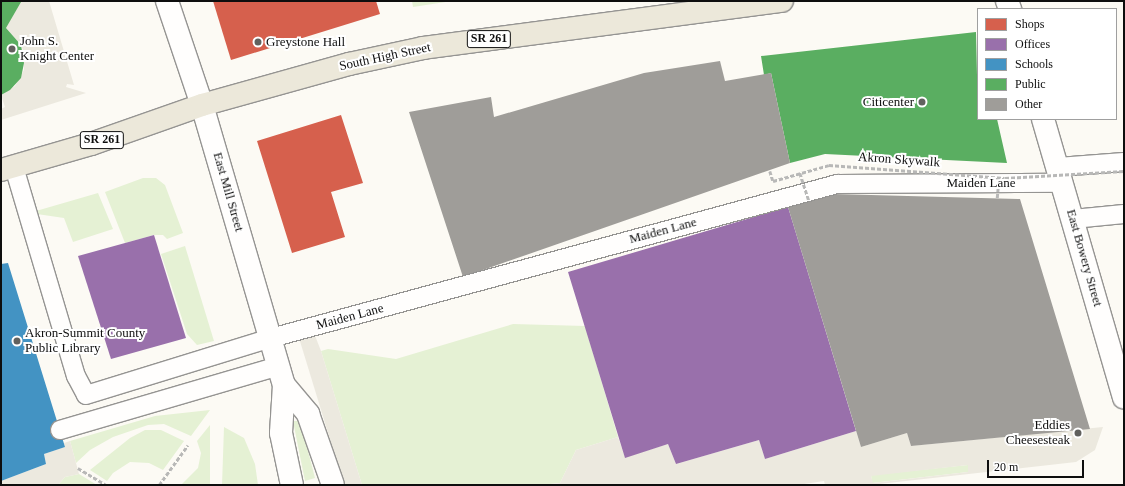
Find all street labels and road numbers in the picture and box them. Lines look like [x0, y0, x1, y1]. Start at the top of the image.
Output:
road number: SR 261 [466, 29, 512, 49]
street label: South High Street [338, 40, 432, 74]
road number: SR 261 [79, 130, 125, 150]
street label: Akron Skywalk [858, 149, 940, 171]
street label: East Mill Street [209, 151, 247, 233]
street label: Maiden Lane [947, 175, 1015, 191]
street label: East Bowery Street [1063, 208, 1105, 308]
street label: Maiden Lane [628, 215, 698, 247]
street label: Maiden Lane [315, 301, 385, 333]

